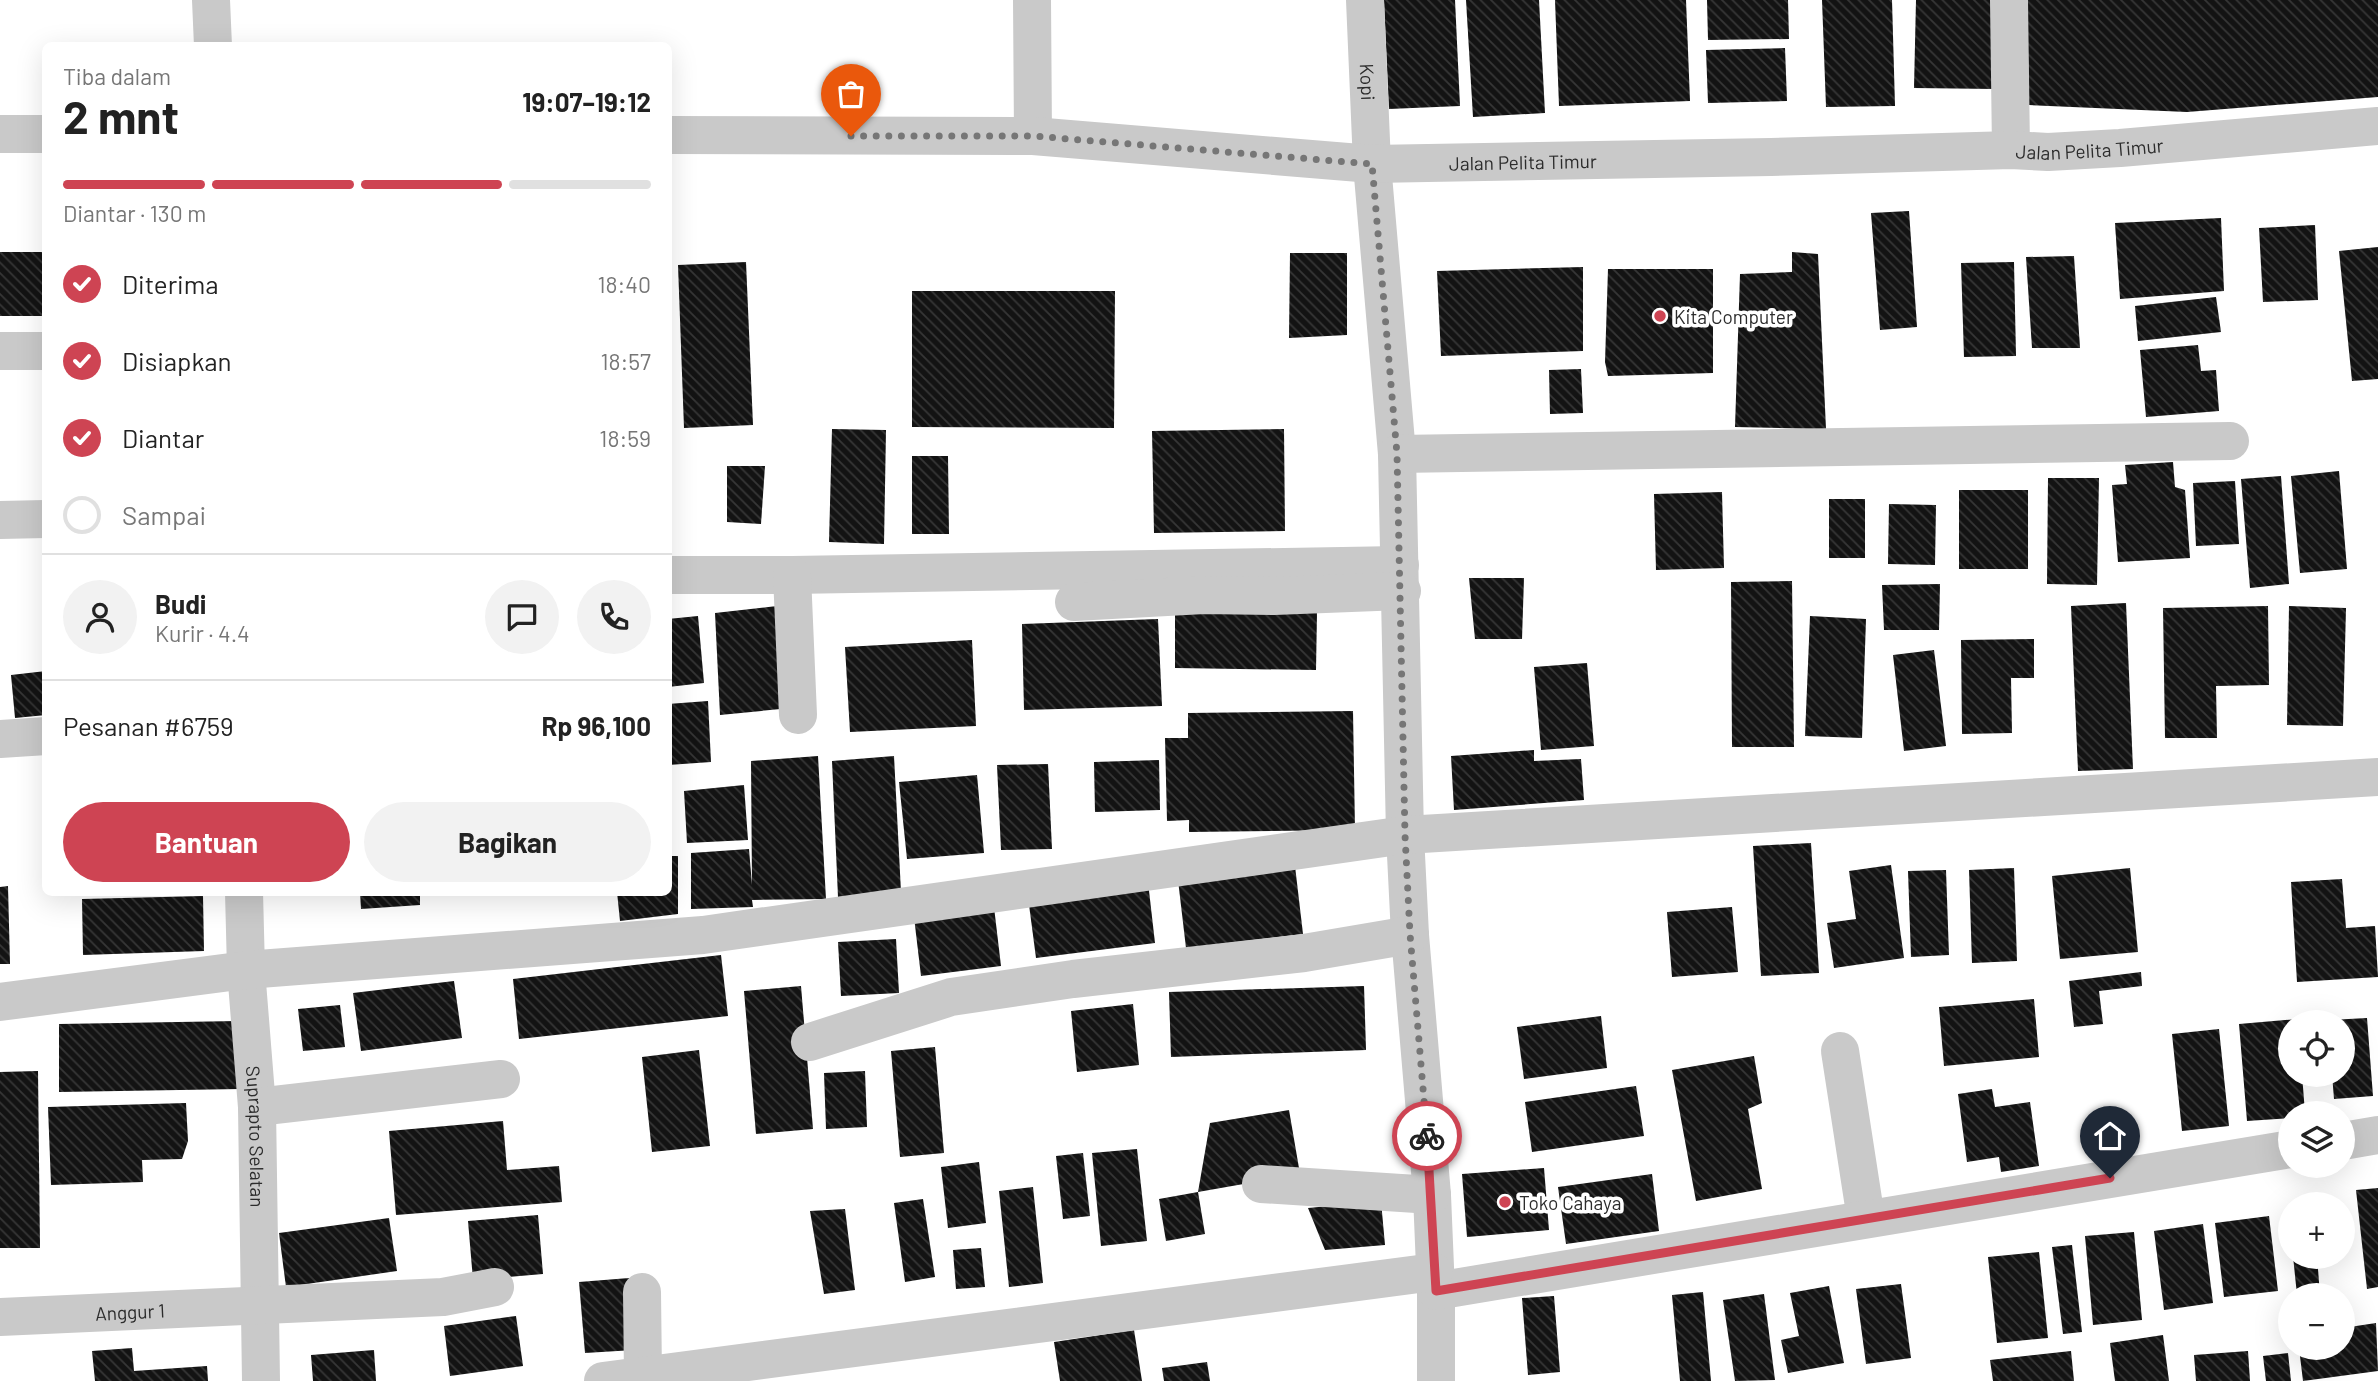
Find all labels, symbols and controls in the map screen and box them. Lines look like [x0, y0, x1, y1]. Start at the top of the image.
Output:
text: Tiba dalam [63, 62, 171, 90]
street label: Kopi [1356, 63, 1381, 101]
pin [821, 64, 881, 136]
icon: bag [832, 75, 870, 113]
text: 19:07–19:12 [522, 86, 651, 117]
text: 2 mnt [63, 88, 179, 143]
street label: Jalan Pelita Timur [2015, 133, 2164, 164]
street label: Jalan Pelita Timur [1449, 149, 1597, 174]
text: Diantar · 130 m [63, 199, 206, 227]
icon: check [63, 265, 101, 303]
text: Diterima [122, 268, 219, 299]
text: 18:40 [598, 270, 651, 298]
place label: Kita Computer [1674, 305, 1793, 328]
marker: Kita Computer [1652, 308, 1668, 324]
icon: check [63, 342, 101, 380]
text: Disiapkan [122, 345, 232, 376]
text: 18:57 [600, 347, 651, 375]
icon: check [63, 419, 101, 457]
text: Diantar [122, 422, 204, 453]
text: 18:59 [599, 424, 651, 452]
text: Sampai [122, 499, 206, 530]
button: person [63, 580, 137, 654]
button: chat [485, 580, 559, 654]
button: phone [577, 580, 651, 654]
text: Budi [155, 588, 206, 619]
text: Kurir · 4.4 [155, 619, 250, 647]
text: Pesanan #6759 [63, 710, 234, 741]
text: Rp 96,100 [542, 710, 651, 741]
button: Bantuan [63, 802, 350, 882]
button: Bagikan [364, 802, 651, 882]
map controls [2278, 1010, 2355, 1360]
button: locate [2278, 1010, 2355, 1087]
street label: Suprapto Selatan [242, 1065, 270, 1208]
courier [1392, 1101, 1462, 1171]
button: layers [2278, 1101, 2355, 1178]
pin [2080, 1106, 2140, 1178]
icon: bike [1408, 1117, 1446, 1155]
icon: home [2091, 1117, 2129, 1155]
place label: Toko Cahaya [1519, 1191, 1621, 1214]
button: + [2278, 1192, 2355, 1269]
marker: Toko Cahaya [1497, 1194, 1513, 1210]
button: − [2278, 1283, 2355, 1360]
street label: Anggur 1 [95, 1298, 165, 1324]

